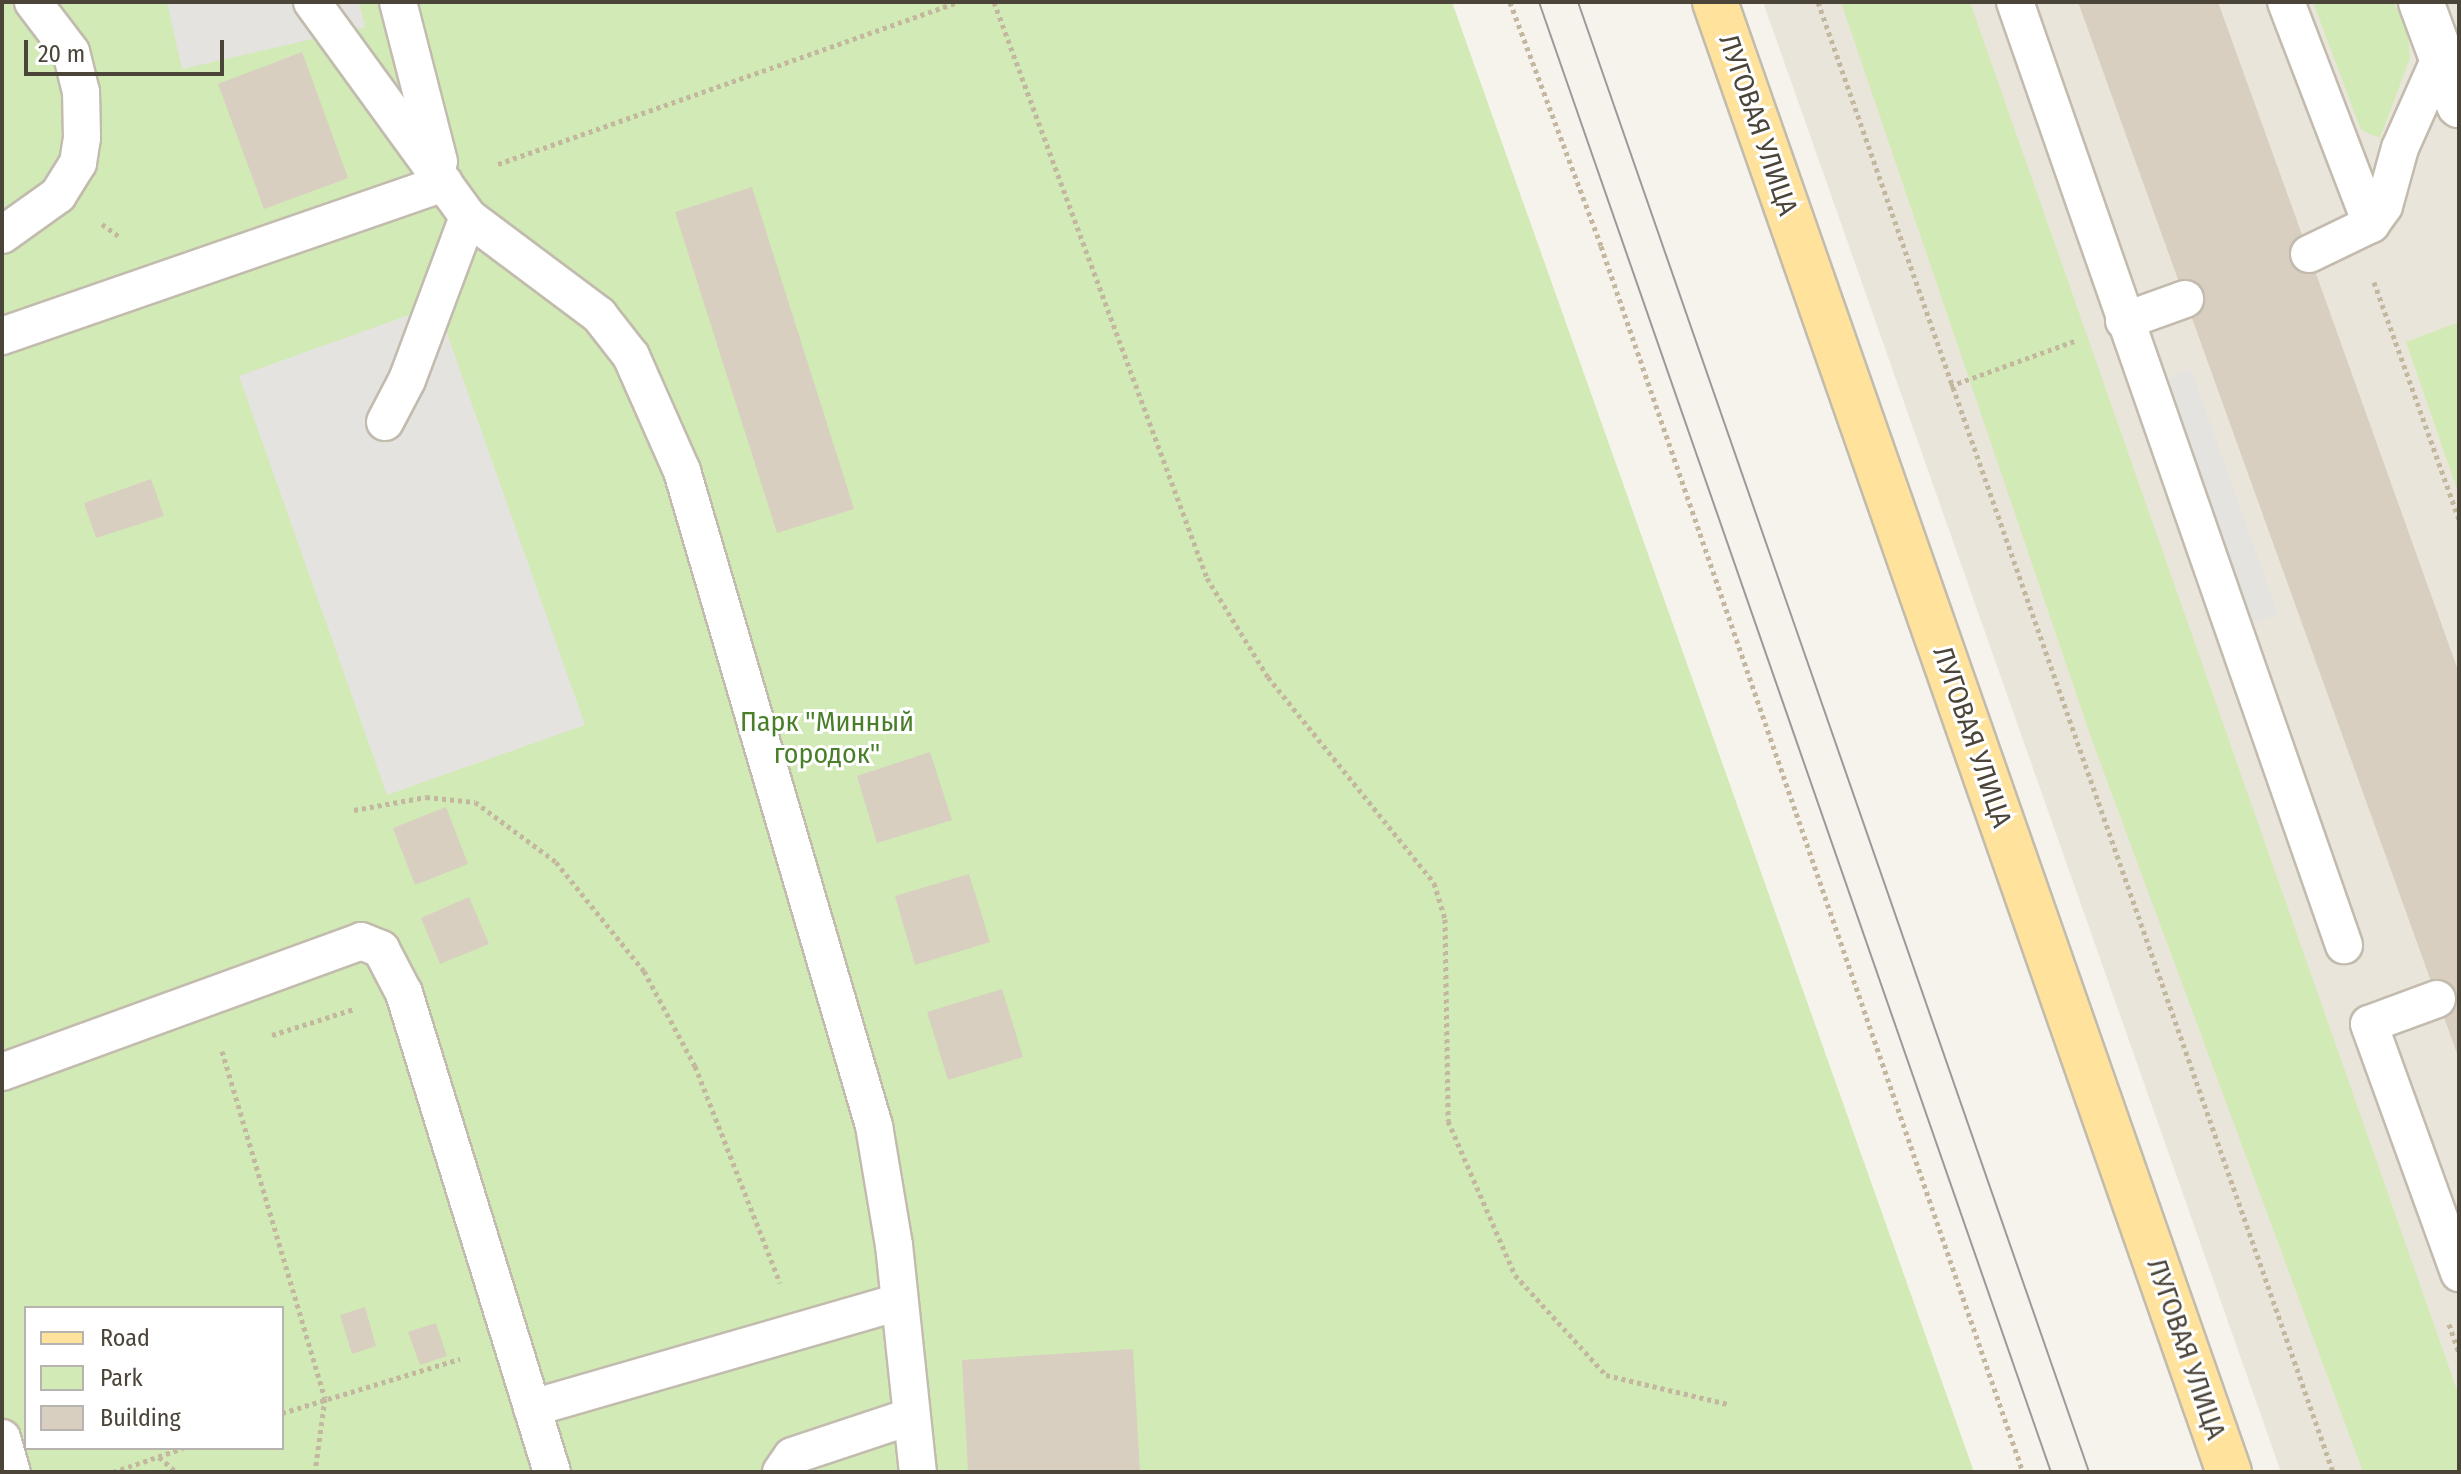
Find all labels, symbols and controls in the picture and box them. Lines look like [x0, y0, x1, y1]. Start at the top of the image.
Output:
scale bar [28, 24, 228, 74]
street label: ЛУГОВАЯ УЛИЦА [1711, 30, 1805, 220]
text: 20 m [38, 40, 85, 68]
street label: ЛУГОВАЯ УЛИЦА [1925, 642, 2019, 832]
park label: Парк "Минный городок" [740, 705, 914, 771]
street label: ЛУГОВАЯ УЛИЦА [2139, 1254, 2233, 1444]
legend [24, 1306, 284, 1450]
text: Road [100, 1324, 150, 1352]
text: Park [100, 1364, 143, 1392]
text: Building [100, 1404, 181, 1432]

